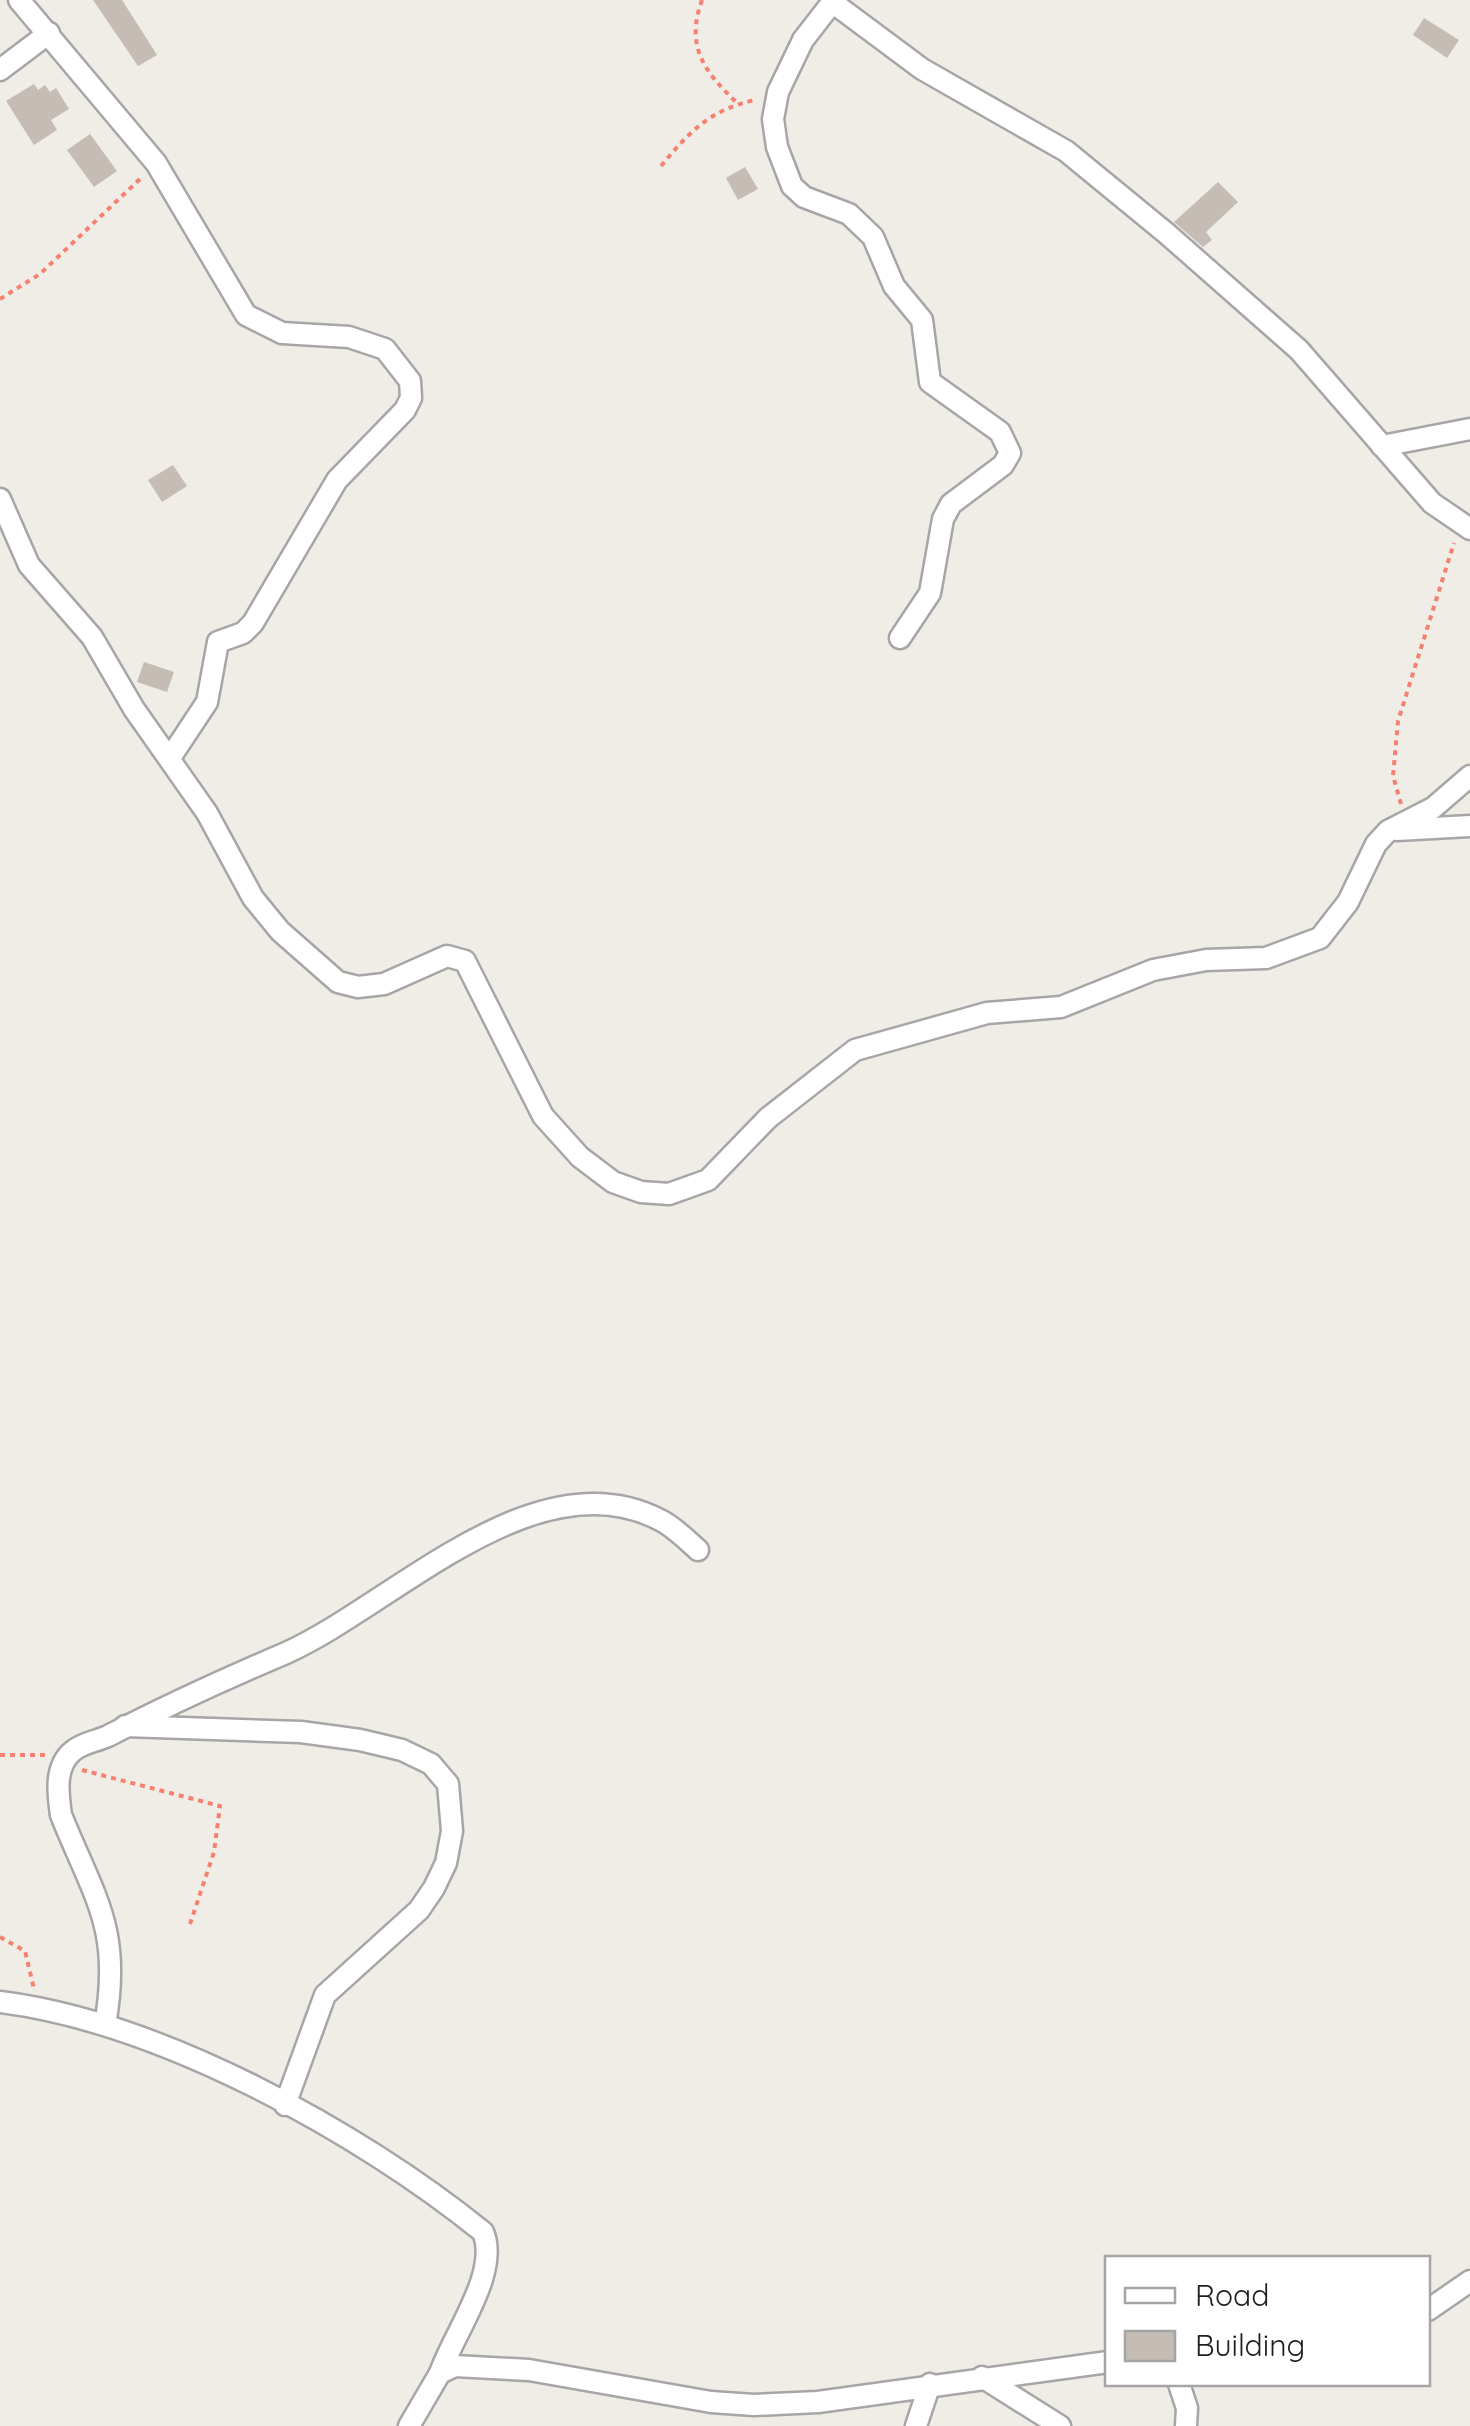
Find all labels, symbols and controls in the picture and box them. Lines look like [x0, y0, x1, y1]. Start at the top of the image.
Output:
legend [1105, 2256, 1430, 2386]
text: Road [1195, 2276, 1269, 2314]
text: Building [1195, 2326, 1305, 2364]

